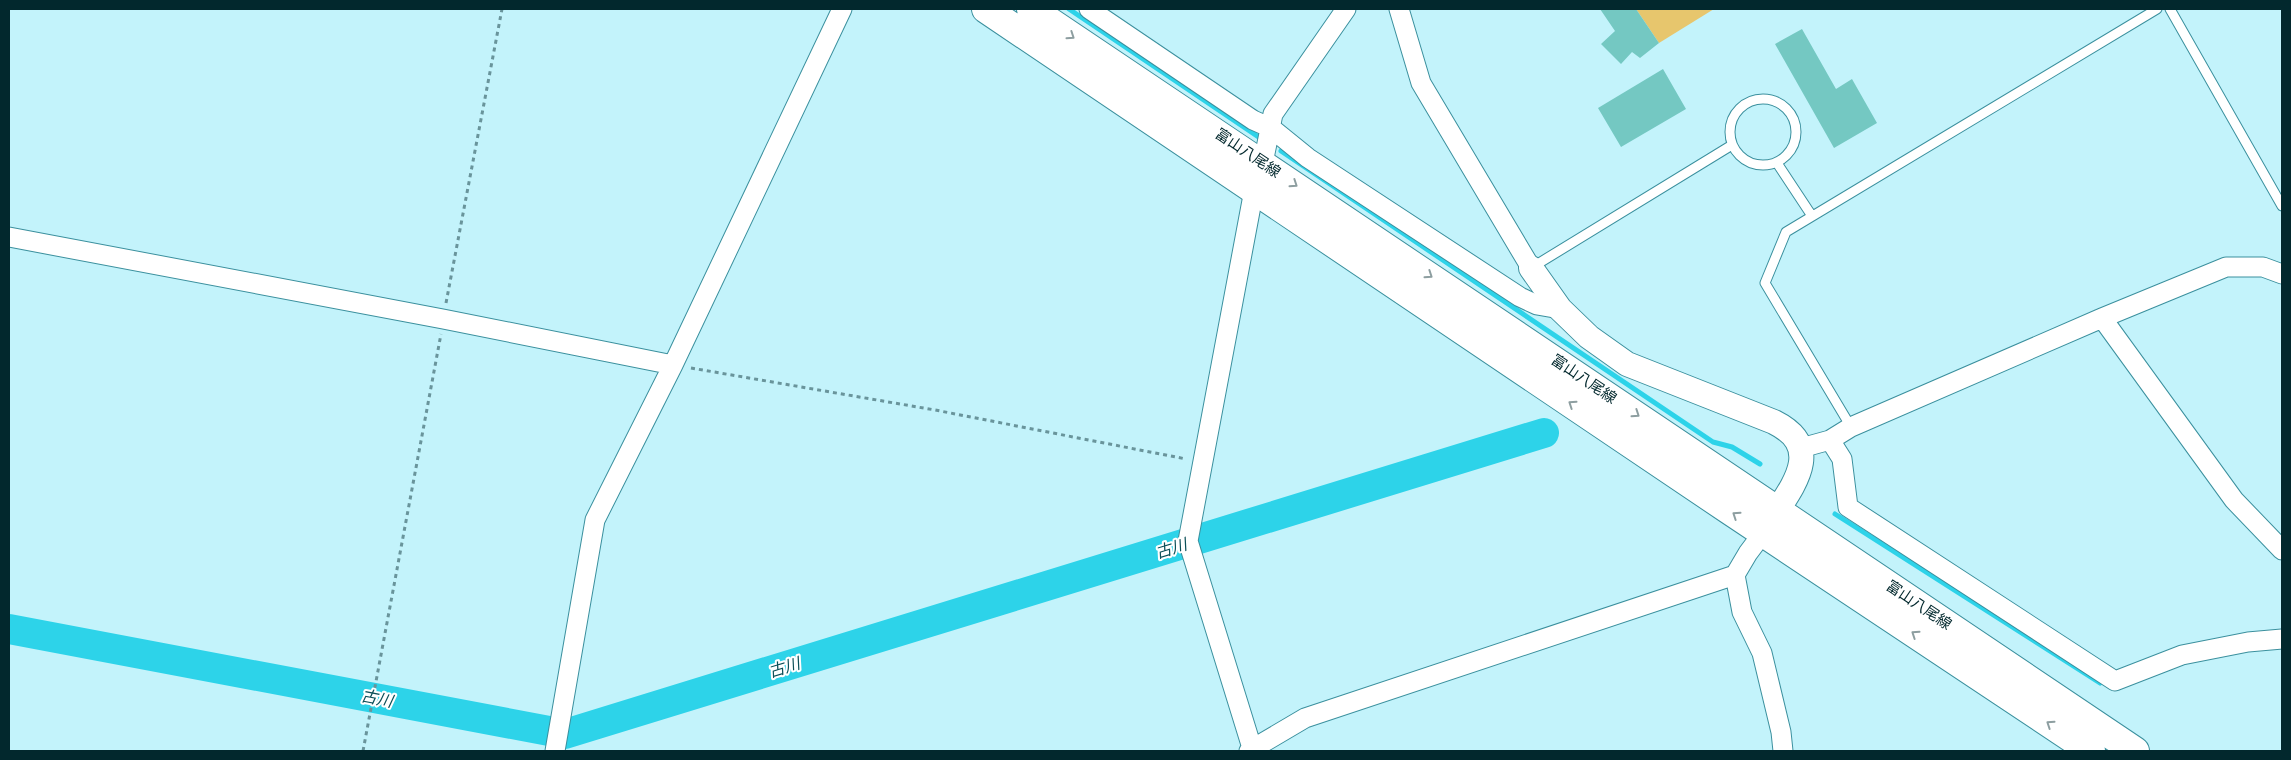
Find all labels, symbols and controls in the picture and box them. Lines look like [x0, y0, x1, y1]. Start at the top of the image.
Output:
one-way arrow [1065, 30, 1075, 39]
street label: 富山八尾線 [1211, 124, 1285, 182]
one-way arrow [1288, 178, 1298, 187]
one-way arrow [1423, 269, 1432, 278]
street label: 富山八尾線 [1547, 350, 1621, 408]
one-way arrow [1569, 401, 1578, 411]
one-way arrow [1630, 408, 1640, 417]
one-way arrow [1732, 512, 1742, 521]
water label: 古川 [1153, 533, 1192, 564]
street label: 富山八尾線 [1882, 576, 1956, 634]
one-way arrow [1911, 631, 1921, 640]
water label: 古川 [766, 652, 805, 683]
water label: 古川 [359, 685, 397, 713]
one-way arrow [2046, 721, 2056, 730]

